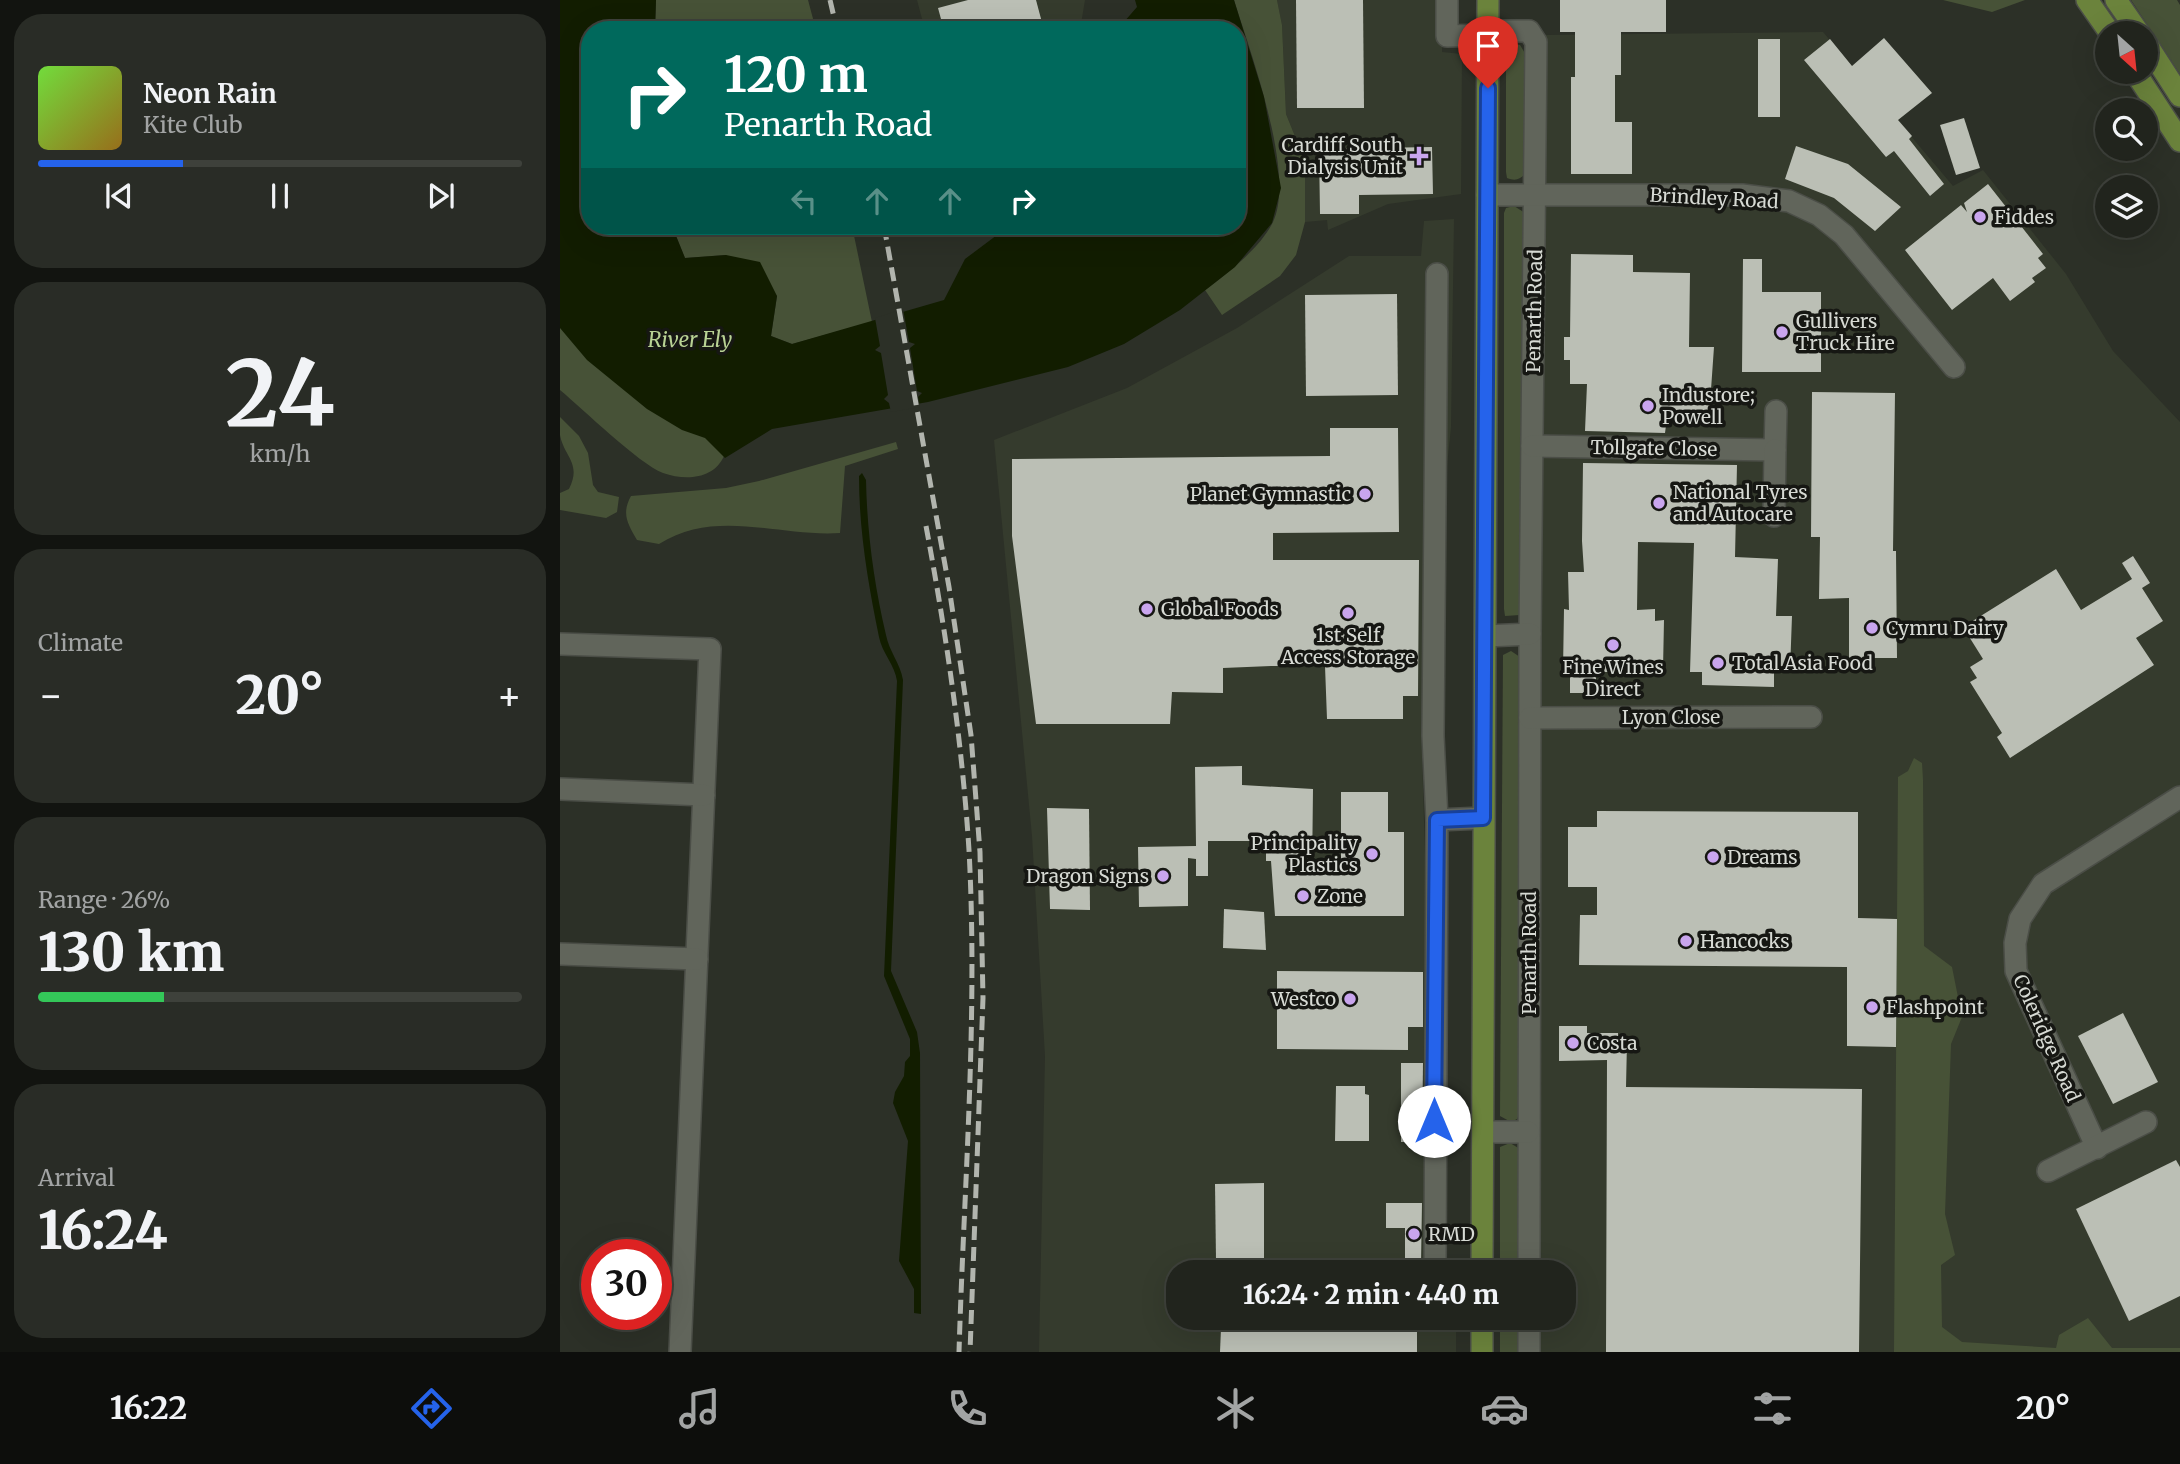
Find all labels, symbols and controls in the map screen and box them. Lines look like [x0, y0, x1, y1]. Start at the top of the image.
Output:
pin [1458, 16, 1518, 88]
north arrow [2095, 21, 2158, 84]
map controls [2095, 21, 2158, 238]
icon: arrive [1469, 27, 1507, 65]
text: 120 m [724, 44, 868, 105]
icon: right [609, 49, 700, 140]
text: Neon Rain [143, 77, 277, 110]
button: search [2095, 98, 2158, 161]
text: Penarth Road [724, 105, 932, 145]
text: Kite Club [143, 110, 242, 139]
place label: Cardiff South Dialysis Unit [1281, 133, 1404, 179]
marker: Cardiff South Dialysis Unit [1409, 146, 1429, 166]
button: layers [2095, 175, 2158, 238]
icon: previous [100, 177, 138, 215]
icon: pause [261, 177, 299, 215]
icon: next [422, 177, 460, 215]
icon: left [785, 182, 823, 220]
icon: ahead [858, 182, 896, 220]
icon: ahead [931, 182, 969, 220]
icon: right [1004, 182, 1042, 220]
street label: Brindley Road [1649, 183, 1779, 213]
place label: Fiddes [1994, 205, 2054, 229]
marker: Fiddes [1972, 209, 1988, 225]
street label: Penarth Road [1521, 249, 1547, 373]
place label: Gullivers Truck Hire [1796, 309, 1895, 355]
marker: Gullivers Truck Hire [1774, 324, 1790, 340]
water label: River Ely [648, 326, 732, 353]
text: 24 [225, 336, 335, 451]
place label: Industore; Powell [1662, 383, 1755, 429]
marker: Industore; Powell [1640, 398, 1656, 414]
street label: Tollgate Close [1590, 435, 1718, 461]
text: km/h [250, 439, 310, 468]
place label: National Tyres and Autocare [1673, 480, 1808, 526]
place label: Planet Gymnastic [1190, 482, 1351, 506]
marker: Planet Gymnastic [1357, 486, 1373, 502]
marker: National Tyres and Autocare [1651, 495, 1667, 511]
place label: Global Foods [1161, 597, 1279, 621]
marker: Global Foods [1139, 601, 1155, 617]
marker: 1st Self Access Storage [1340, 605, 1356, 621]
place label: Cymru Dairy [1886, 616, 2004, 640]
marker: Cymru Dairy [1864, 620, 1880, 636]
place label: 1st Self Access Storage [1280, 623, 1415, 669]
text: Climate [38, 628, 123, 657]
marker: Fine Wines Direct [1605, 637, 1621, 653]
place label: Total Asia Food [1732, 651, 1873, 675]
place label: Fine Wines Direct [1562, 655, 1664, 701]
marker: Total Asia Food [1710, 655, 1726, 671]
text: 20° [236, 663, 324, 728]
text: − [38, 672, 63, 719]
text: + [497, 672, 522, 719]
street label: Lyon Close [1622, 705, 1720, 729]
place label: Principality Plastics [1251, 831, 1358, 877]
place label: Dreams [1727, 845, 1798, 869]
marker: Principality Plastics [1364, 846, 1380, 862]
marker: Dreams [1705, 849, 1721, 865]
place label: Dragon Signs [1026, 864, 1149, 888]
marker: Dragon Signs [1155, 868, 1171, 884]
place label: Zone [1317, 884, 1363, 908]
text: Range · 26% [38, 885, 170, 914]
marker: Zone [1295, 888, 1311, 904]
street label: Penarth Road [1517, 891, 1541, 1015]
text: 130 km [38, 920, 224, 985]
place label: Hancocks [1700, 929, 1790, 953]
marker: Hancocks [1678, 933, 1694, 949]
street label: Coleridge Road [2008, 971, 2086, 1105]
place label: Westco [1270, 987, 1336, 1011]
marker: Westco [1342, 991, 1358, 1007]
place label: Flashpoint [1886, 995, 1985, 1019]
marker: Flashpoint [1864, 999, 1880, 1015]
place label: Costa [1587, 1031, 1637, 1055]
marker: Costa [1565, 1035, 1581, 1051]
position arrow [1397, 1084, 1471, 1158]
text: Arrival [38, 1163, 115, 1192]
text: 16:24 [38, 1198, 168, 1263]
place label: RMD [1428, 1222, 1475, 1246]
marker: RMD [1406, 1226, 1422, 1242]
speed limit sign: 30 [581, 1239, 672, 1330]
text: 16:24 · 2 min · 440 m [1243, 1278, 1499, 1311]
icon: directions [407, 1384, 456, 1433]
icon: music [675, 1384, 724, 1433]
icon: phone [943, 1384, 992, 1433]
icon: climate [1211, 1384, 1260, 1433]
icon: car [1480, 1384, 1529, 1433]
icon: filters [1748, 1384, 1797, 1433]
text: 16:22 [110, 1388, 187, 1428]
text: 20° [2016, 1388, 2070, 1428]

